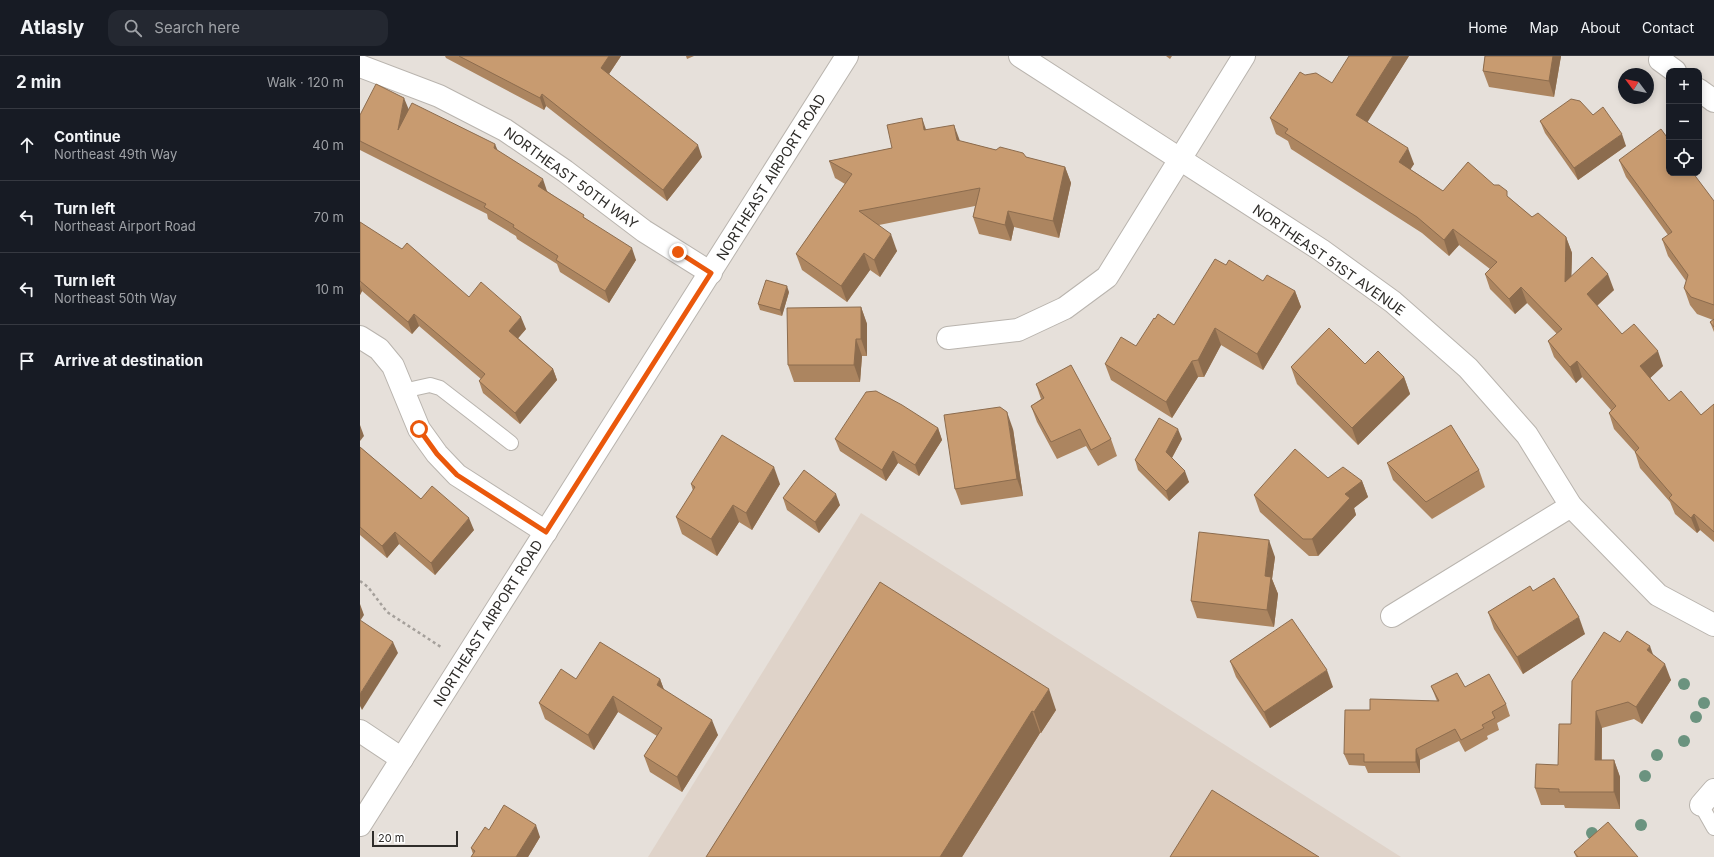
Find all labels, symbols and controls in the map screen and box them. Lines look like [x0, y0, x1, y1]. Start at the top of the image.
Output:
search box [108, 10, 388, 46]
text: Atlasly [20, 16, 84, 39]
icon: search [122, 17, 144, 39]
text: Search here [154, 18, 240, 37]
text: Home [1468, 19, 1507, 36]
text: Map [1529, 19, 1559, 36]
text: About [1581, 19, 1620, 36]
text: Contact [1642, 19, 1694, 36]
north arrow [1618, 68, 1654, 104]
map controls [1666, 68, 1702, 176]
button: + [1666, 68, 1702, 104]
text: 2 min [16, 72, 61, 92]
text: Walk · 120 m [267, 74, 344, 90]
street label: NORTHEAST AIRPORT ROAD [712, 90, 829, 263]
button: − [1666, 104, 1702, 140]
street label: NORTHEAST 50TH WAY [501, 123, 642, 232]
text: Continue [54, 127, 121, 146]
icon: ahead [16, 134, 38, 156]
text: 40 m [312, 137, 344, 153]
button: locate [1666, 140, 1702, 176]
text: Northeast 49th Way [54, 146, 177, 162]
text: Turn left [54, 199, 115, 218]
street label: NORTHEAST 51ST AVENUE [1250, 200, 1409, 319]
icon: left [16, 206, 38, 228]
text: 70 m [314, 209, 344, 225]
text: Northeast Airport Road [54, 218, 196, 234]
route end [669, 243, 687, 261]
text: Turn left [54, 271, 115, 290]
icon: left [16, 278, 38, 300]
text: 10 m [315, 281, 344, 297]
text: Northeast 50th Way [54, 290, 177, 306]
icon: arrive [16, 350, 38, 372]
text: Arrive at destination [54, 351, 203, 370]
route start [410, 420, 428, 438]
street label: NORTHEAST AIRPORT ROAD [429, 536, 546, 709]
scale bar [372, 829, 458, 848]
text: 20 m [378, 831, 404, 845]

